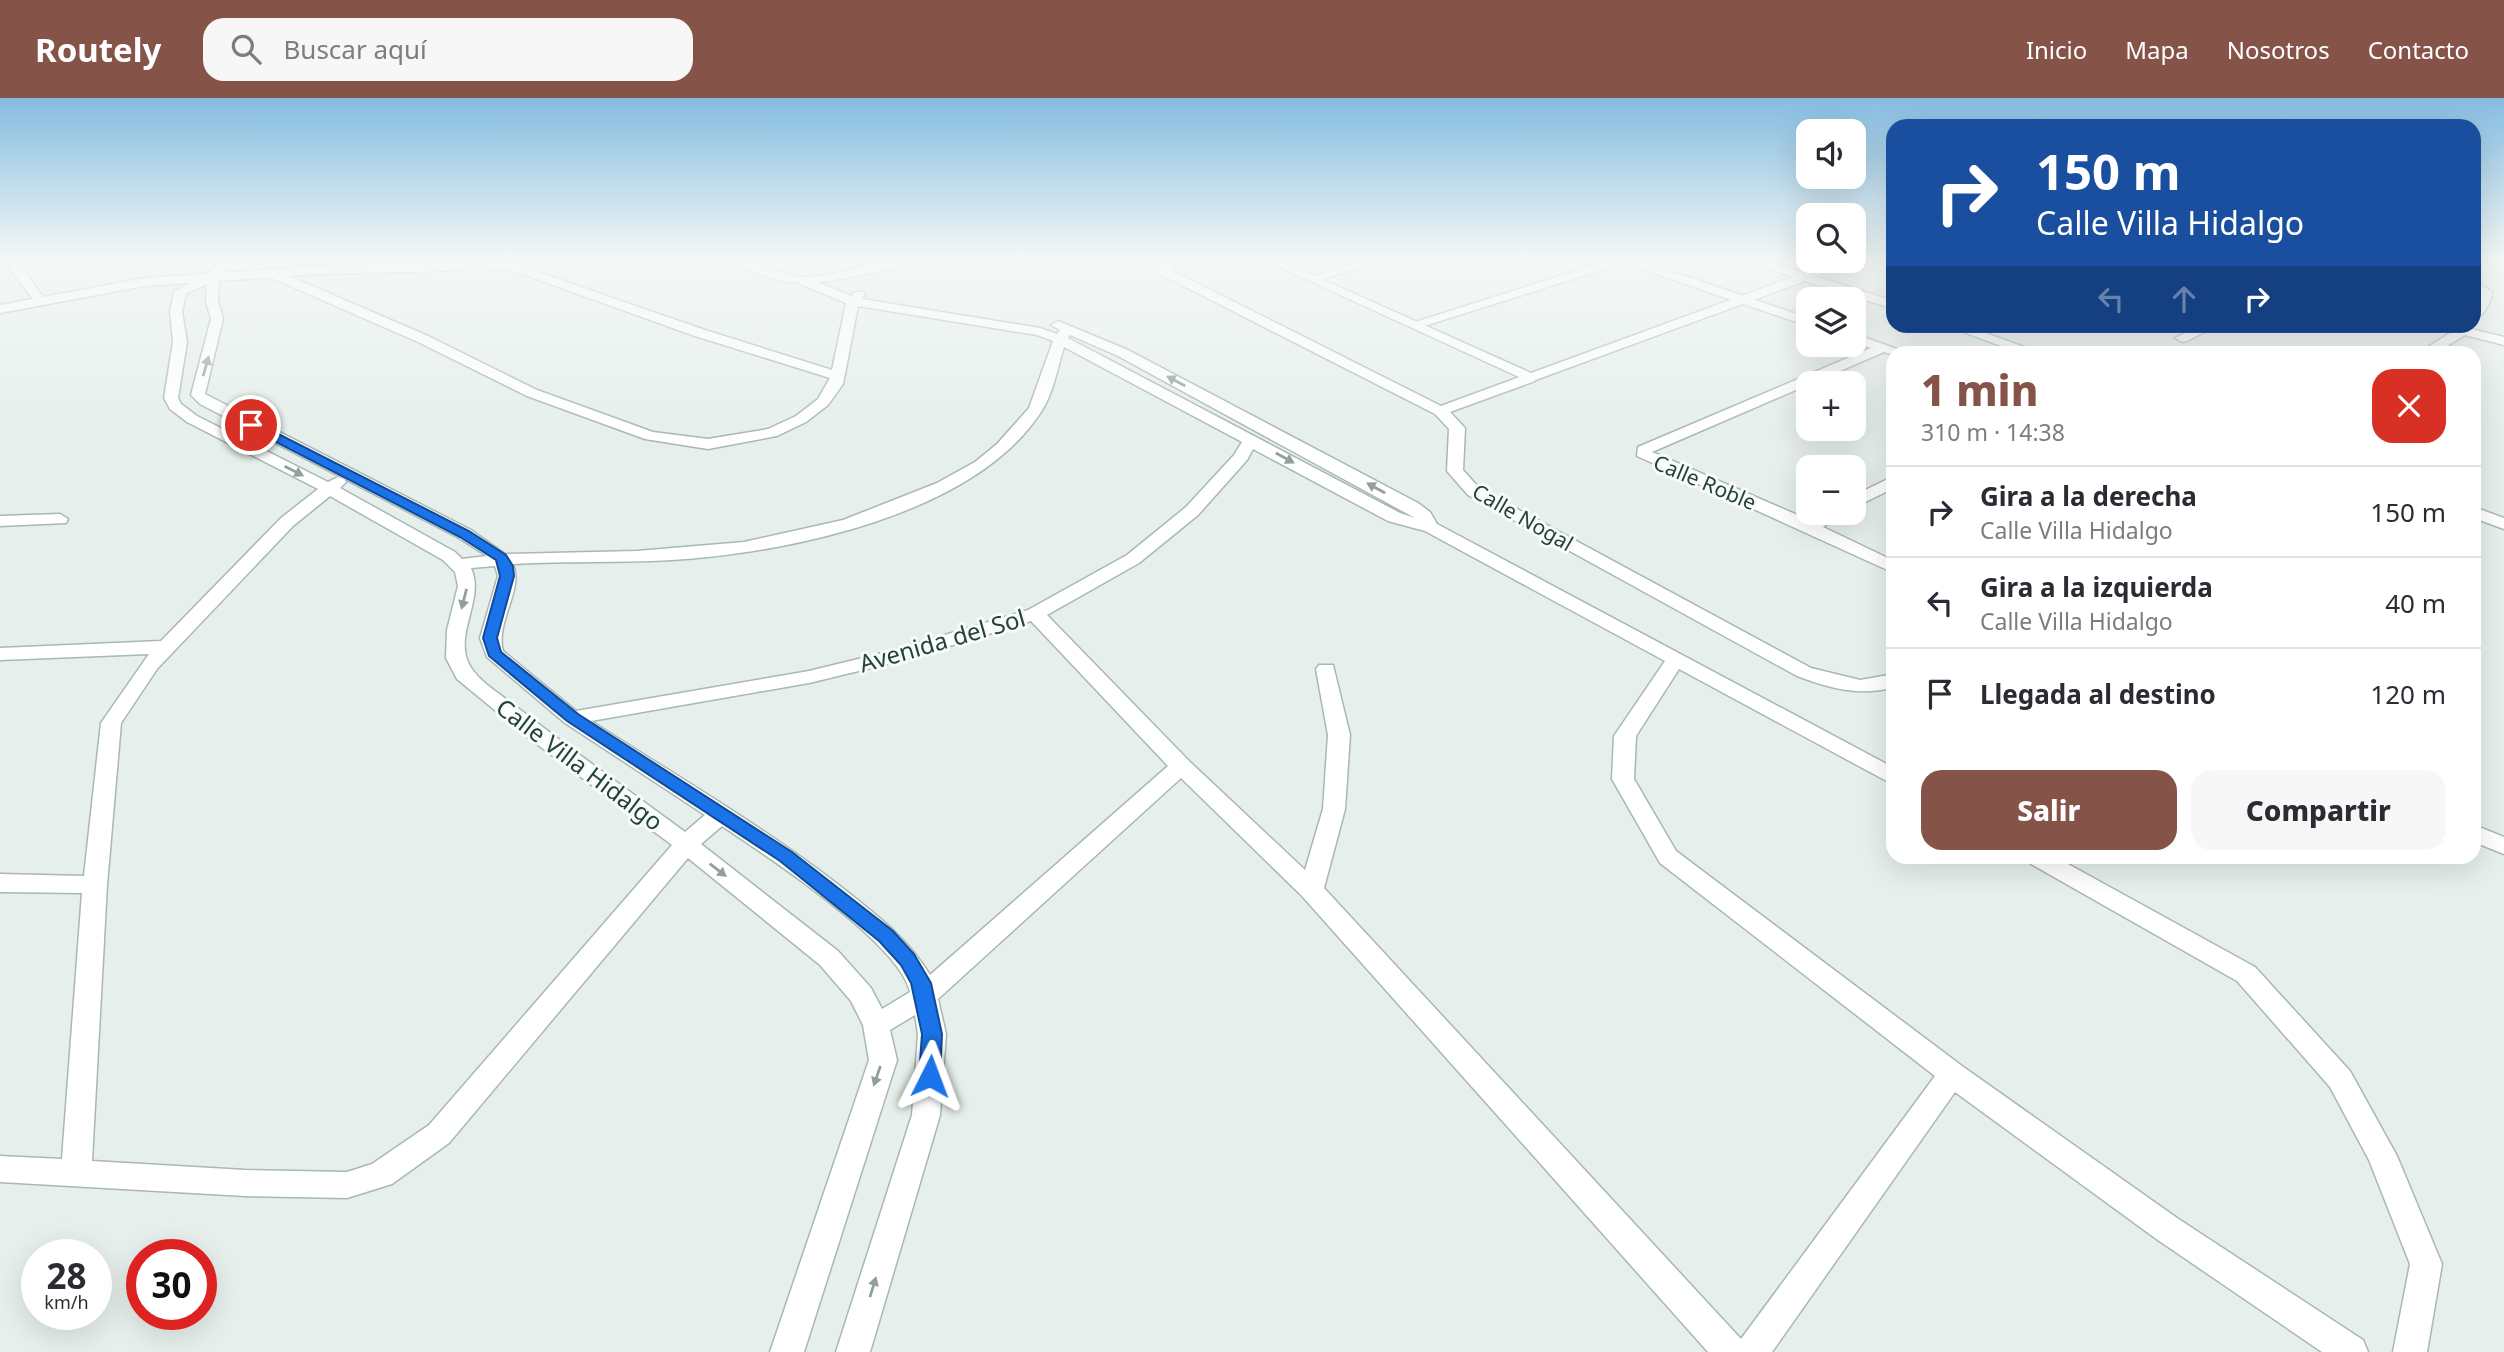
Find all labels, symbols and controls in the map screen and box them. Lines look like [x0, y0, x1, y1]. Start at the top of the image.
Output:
search box [203, 18, 693, 81]
text: Routely [35, 27, 161, 72]
icon: search [227, 30, 265, 68]
text: Buscar aquí [283, 31, 427, 67]
text: Inicio [2026, 33, 2087, 66]
text: Mapa [2125, 33, 2189, 66]
text: Nosotros [2227, 33, 2330, 66]
text: Contacto [2368, 33, 2469, 66]
map controls [1796, 119, 1866, 525]
button: sound [1796, 119, 1866, 189]
text: 150 m [2036, 138, 2181, 204]
icon: right [1921, 147, 2012, 238]
text: Calle Villa Hidalgo [2036, 201, 2304, 244]
button: search [1796, 203, 1866, 273]
icon: left [2092, 280, 2130, 318]
icon: ahead [2165, 280, 2203, 318]
icon: right [2238, 280, 2276, 318]
button: layers [1796, 287, 1866, 357]
one-way arrow [201, 355, 211, 376]
text: 1 min [1921, 361, 2038, 418]
button: close [2372, 369, 2446, 443]
button: + [1796, 371, 1866, 441]
one-way arrow [1166, 375, 1186, 387]
pin [221, 395, 281, 455]
icon: arrive [232, 406, 270, 444]
text: 310 m · 14:38 [1921, 416, 2065, 448]
street label: Calle Roble [1649, 448, 1761, 516]
one-way arrow [1275, 452, 1295, 464]
button: − [1796, 455, 1866, 525]
one-way arrow [284, 465, 304, 476]
street label: Calle Nogal [1468, 477, 1578, 557]
text: Gira a la derecha [1980, 478, 2197, 514]
one-way arrow [1367, 482, 1386, 494]
icon: right [1921, 493, 1959, 531]
text: 150 m [2370, 494, 2446, 530]
text: Calle Villa Hidalgo [1980, 514, 2173, 546]
text: Gira a la izquierda [1980, 569, 2213, 605]
icon: left [1921, 584, 1959, 622]
text: 40 m [2385, 585, 2446, 621]
one-way arrow [458, 589, 469, 611]
street label: Avenida del Sol [855, 601, 1029, 679]
text: Calle Villa Hidalgo [1980, 605, 2173, 637]
icon: arrive [1921, 675, 1959, 713]
text: Llegada al destino [1980, 676, 2216, 712]
text: 120 m [2370, 676, 2446, 712]
street label: Calle Villa Hidalgo [490, 690, 670, 838]
button: Salir [1921, 770, 2177, 850]
button: Compartir [2191, 770, 2446, 850]
one-way arrow [710, 862, 727, 877]
position arrow [893, 1039, 967, 1113]
one-way arrow [871, 1065, 882, 1086]
speed limit sign: 30 [126, 1239, 217, 1330]
text: 28 [46, 1252, 87, 1299]
one-way arrow [868, 1276, 878, 1297]
text: km/h [44, 1290, 89, 1314]

